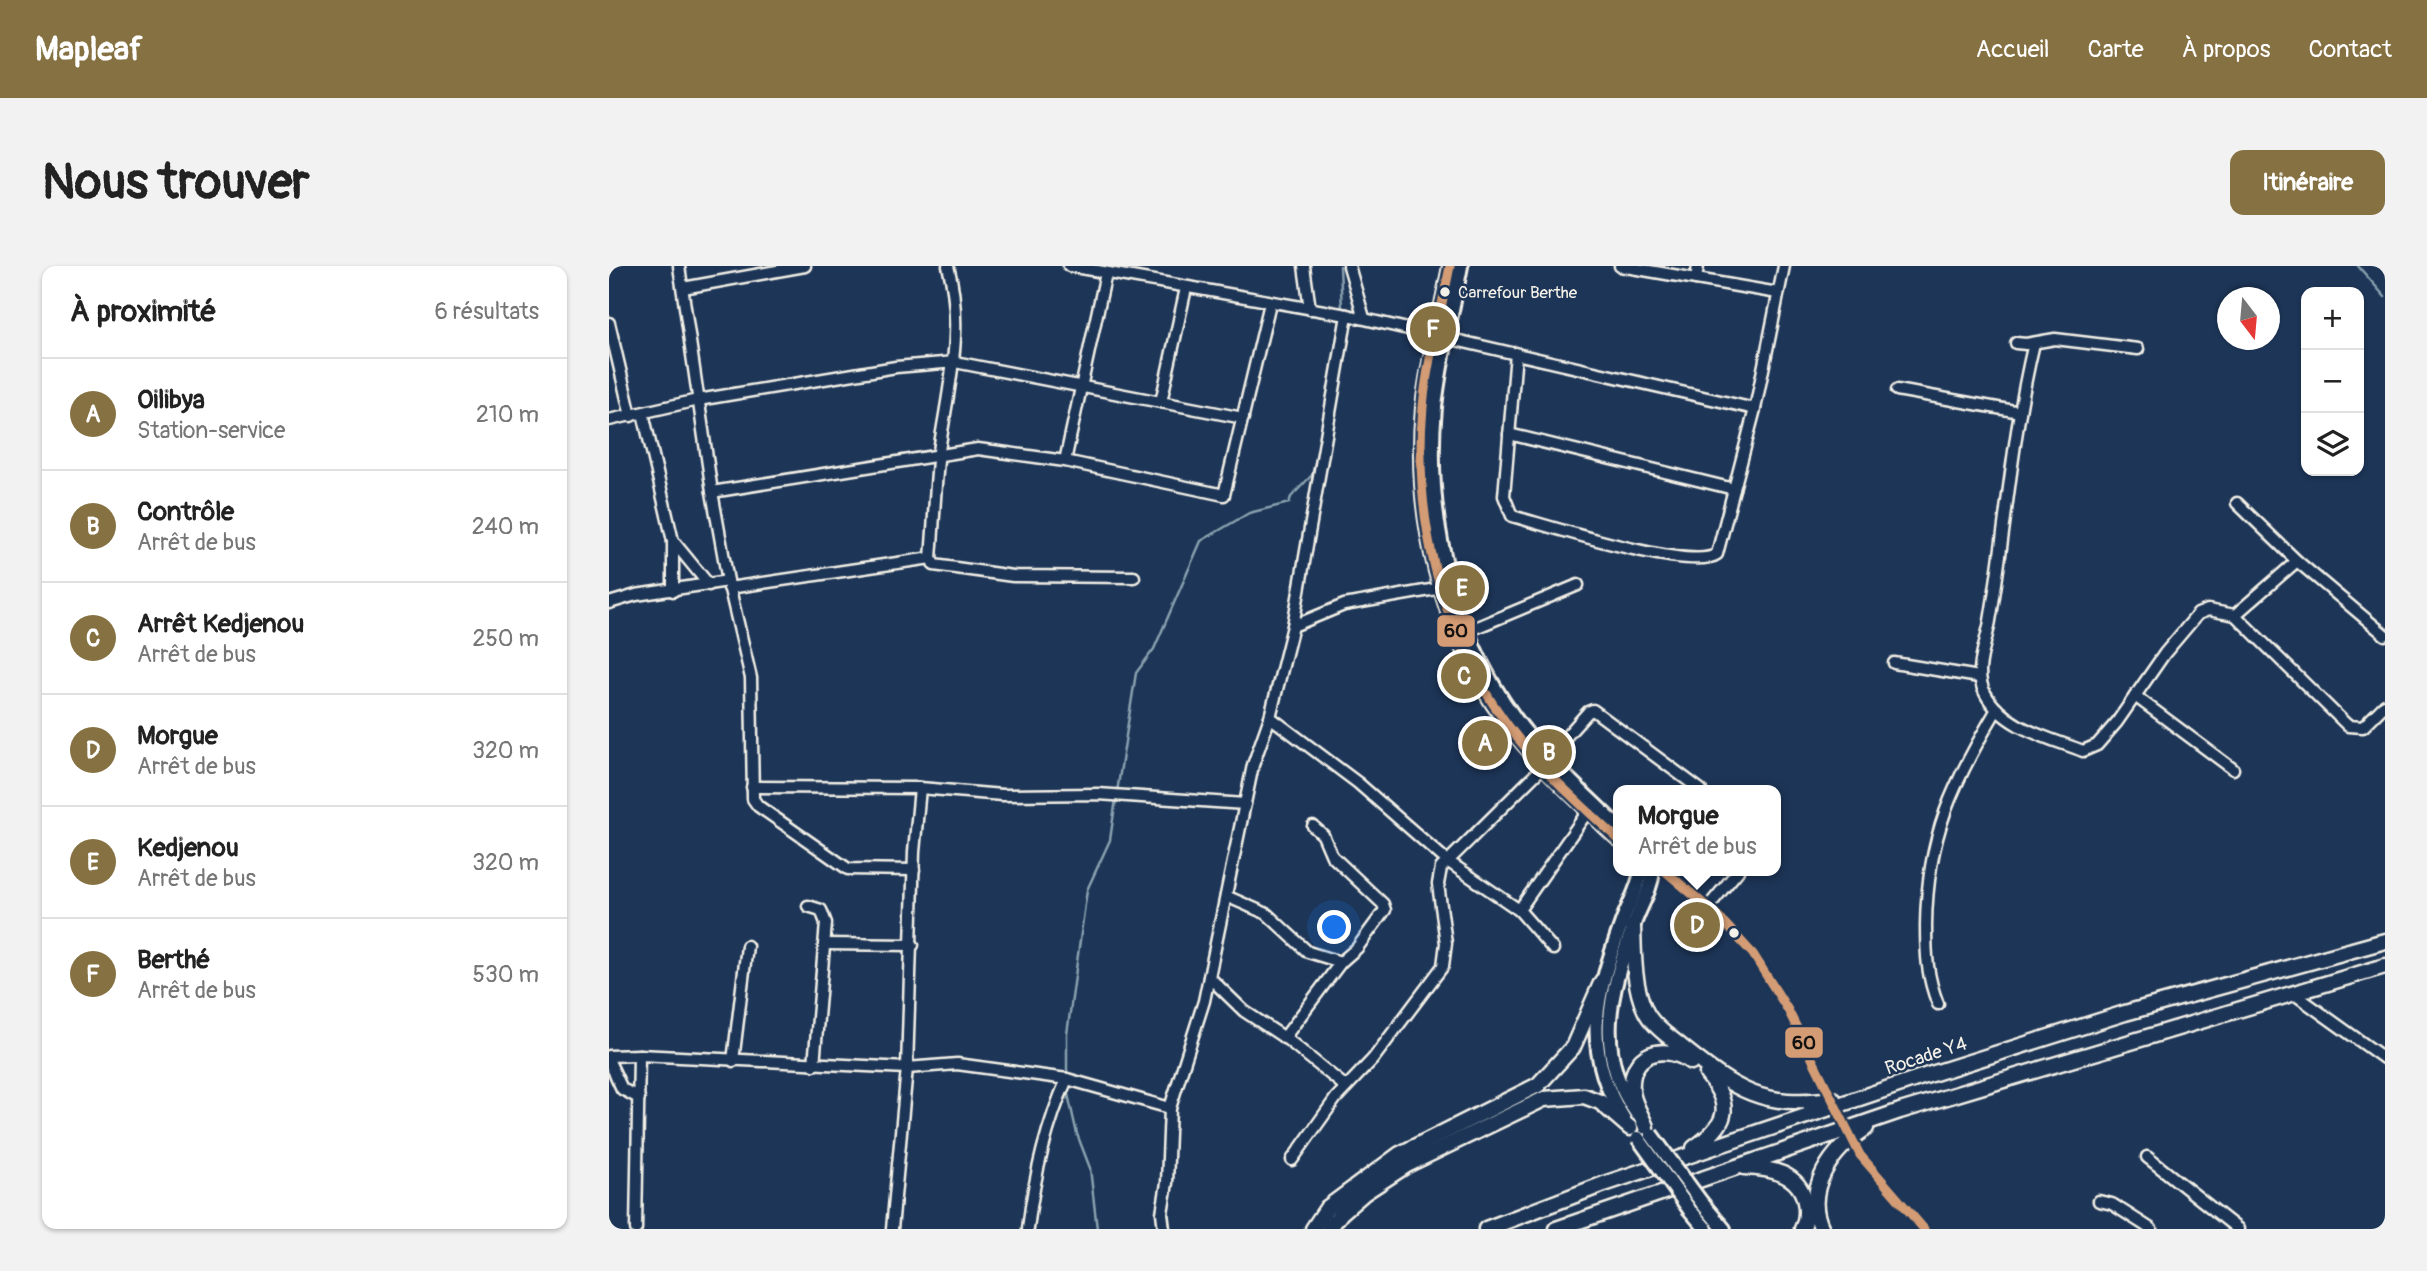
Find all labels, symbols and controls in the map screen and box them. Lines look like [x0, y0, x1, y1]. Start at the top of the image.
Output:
text: Mapleaf [35, 29, 143, 70]
text: Accueil [1976, 35, 2050, 64]
text: Carte [2088, 35, 2144, 64]
text: À propos [2182, 35, 2271, 64]
text: Contact [2309, 35, 2392, 64]
button: Itinéraire [2230, 150, 2385, 215]
text: Nous trouver [42, 152, 310, 213]
place label: Carrefour Berthe [1458, 282, 1578, 303]
marker: Carrefour Berthe [1438, 285, 1452, 299]
north arrow [2217, 287, 2280, 350]
map controls [2301, 287, 2364, 476]
button: + [2301, 287, 2364, 350]
text: À proximité [70, 293, 216, 330]
text: 6 résultats [434, 297, 539, 326]
pin: F [1410, 303, 1456, 355]
button: − [2301, 350, 2364, 413]
text: Oilibya [137, 384, 205, 416]
text: A [86, 400, 100, 429]
text: 210 m [476, 400, 539, 429]
button: layers [2301, 413, 2364, 476]
text: Station-service [137, 416, 285, 445]
text: Contrôle [137, 496, 234, 528]
text: B [86, 512, 100, 541]
text: 240 m [472, 512, 539, 541]
text: Arrêt de bus [137, 528, 256, 557]
pin: E [1439, 562, 1485, 614]
text: Arrêt Kedjenou [137, 608, 304, 640]
line badge: 60 [1436, 614, 1476, 648]
text: 60 [1444, 619, 1468, 643]
text: C [86, 624, 100, 653]
text: 250 m [473, 624, 539, 653]
text: Arrêt de bus [137, 640, 256, 669]
pin: C [1441, 650, 1487, 702]
pin: A [1462, 717, 1508, 769]
text: Morgue [137, 720, 218, 752]
pin: B [1526, 726, 1572, 778]
text: D [86, 736, 100, 765]
text: 320 m [472, 736, 539, 765]
text: Arrêt de bus [137, 752, 256, 781]
popup [1613, 785, 1781, 876]
text: Morgue [1638, 800, 1719, 832]
text: Kedjenou [137, 832, 239, 864]
text: Arrêt de bus [1638, 832, 1756, 861]
text: E [87, 848, 99, 877]
text: 320 m [472, 848, 539, 877]
text: Arrêt de bus [137, 864, 256, 893]
pin: D [1674, 899, 1720, 951]
your location [1317, 910, 1351, 944]
unlabelled marker [1727, 926, 1741, 940]
text: Berthé [137, 944, 210, 976]
text: F [86, 960, 100, 989]
text: 530 m [473, 960, 539, 989]
text: Arrêt de bus [137, 976, 256, 1005]
line badge: 60 [1784, 1026, 1824, 1059]
text: 60 [1792, 1031, 1816, 1055]
street label: Rocade Y4 [1882, 1031, 1970, 1081]

